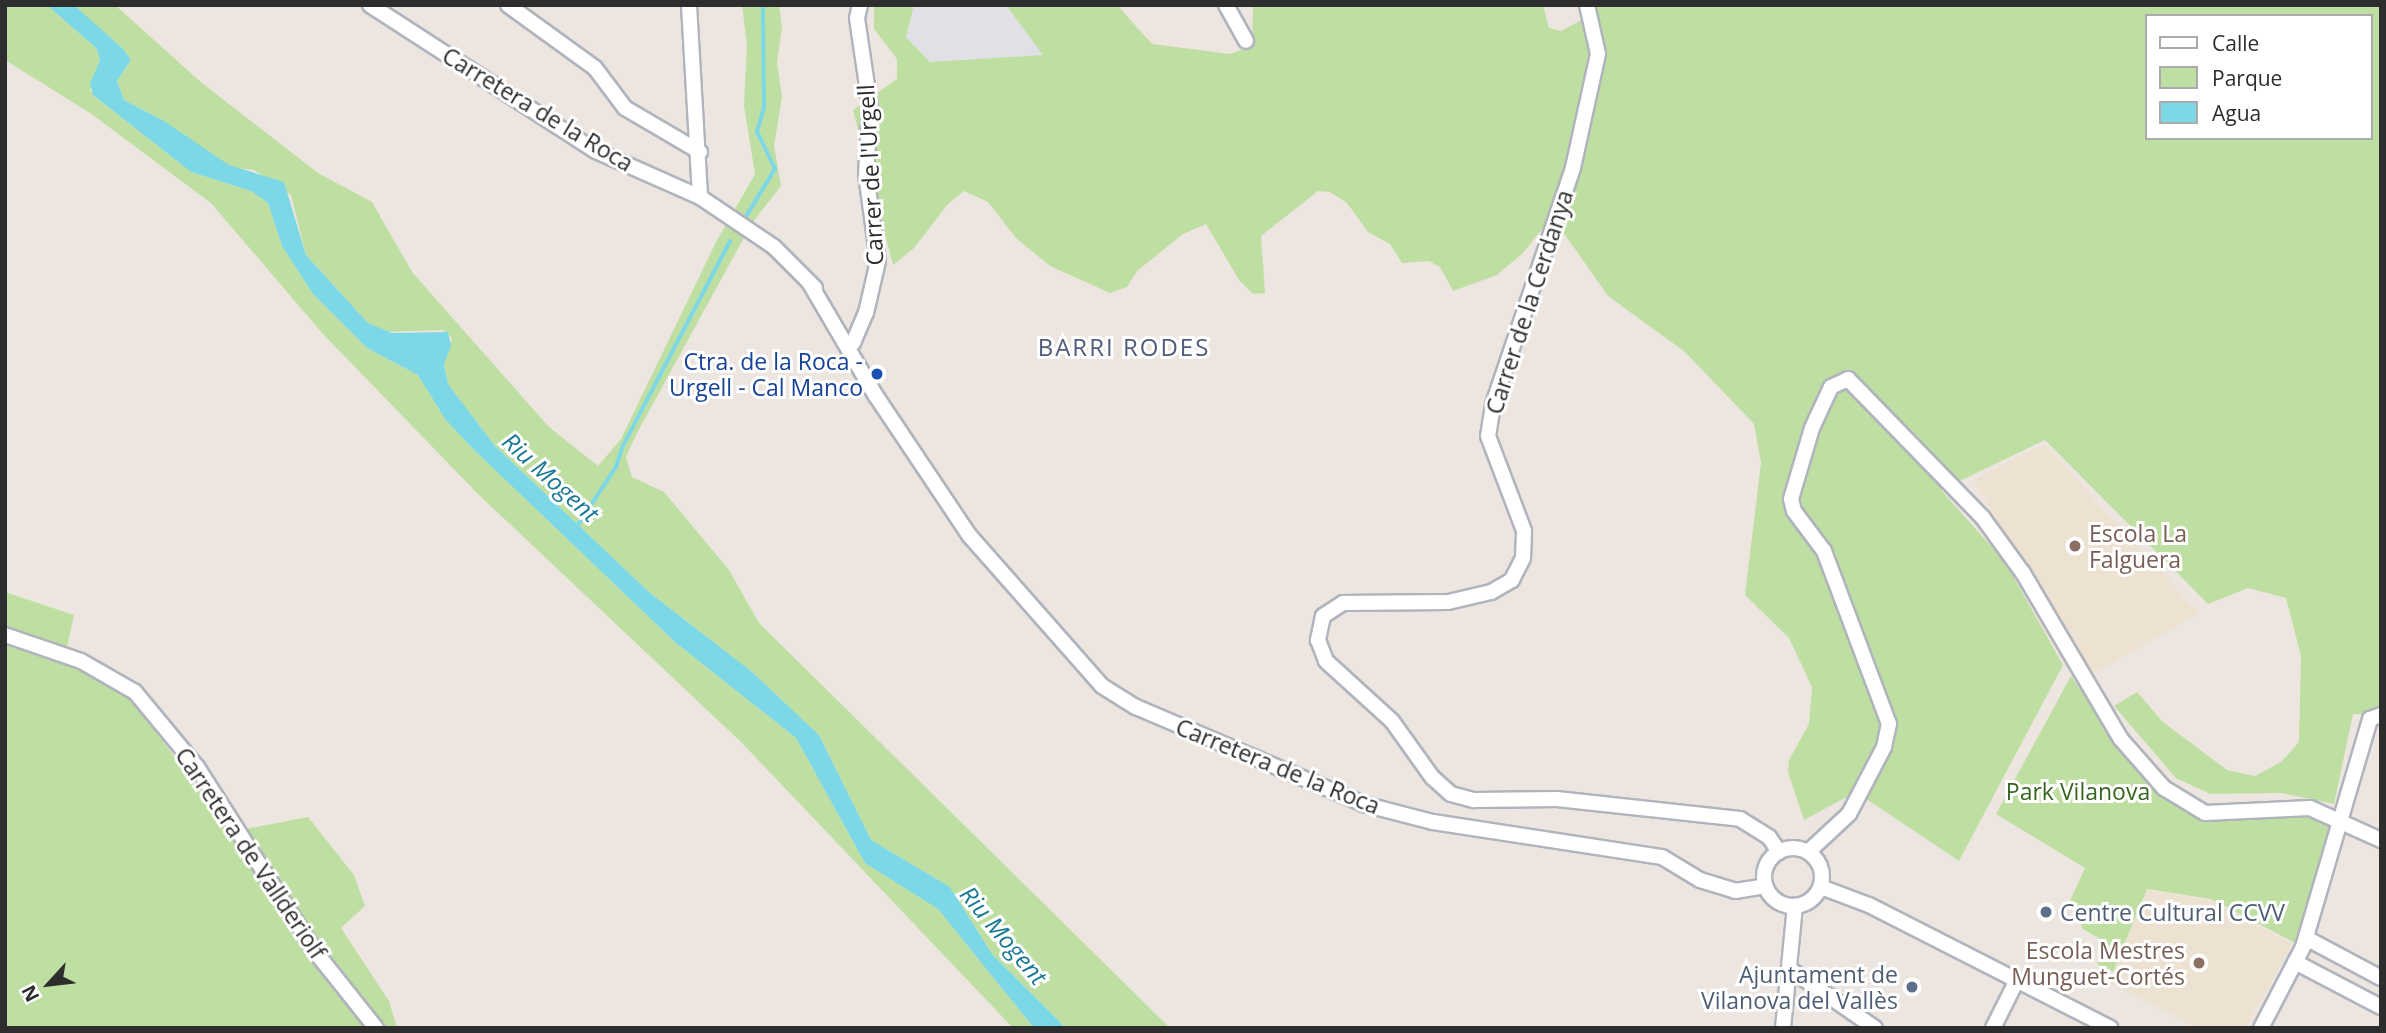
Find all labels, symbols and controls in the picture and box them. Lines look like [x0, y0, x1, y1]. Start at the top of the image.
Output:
legend [2144, 14, 2372, 140]
text: Calle [2212, 29, 2259, 57]
street label: Carretera de la Roca [438, 41, 638, 177]
text: Parque [2212, 64, 2282, 92]
street label: Carrer de l'Urgell [851, 84, 889, 266]
text: Agua [2212, 99, 2261, 127]
street label: Carrer de la Cerdanya [1480, 186, 1578, 418]
district label: BARRI RODES [1039, 333, 1209, 361]
place label: Ctra. de la Roca - Urgell - Cal Manco [669, 347, 863, 401]
marker: Ctra. de la Roca - Urgell - Cal Manco [869, 366, 885, 382]
water label: Riu Mogent [497, 426, 605, 528]
place label: Escola La Falguera [2089, 519, 2187, 573]
marker: Escola La Falguera [2067, 538, 2083, 554]
street label: Carretera de la Roca [1172, 712, 1384, 820]
street label: Carretera de Vallderiolf [170, 742, 332, 964]
park label: Park Vilanova [2006, 777, 2150, 805]
water label: Riu Mogent [955, 880, 1053, 990]
place label: Centre Cultural CCVV [2060, 898, 2285, 926]
marker: Centre Cultural CCVV [2038, 904, 2054, 920]
place label: Escola Mestres Munguet-Cortés [2011, 936, 2185, 990]
north arrow [14, 949, 84, 1019]
marker: Escola Mestres Munguet-Cortés [2191, 955, 2207, 971]
place label: Ajuntament de Vilanova del Vallès [1701, 960, 1898, 1014]
marker: Ajuntament de Vilanova del Vallès [1904, 979, 1920, 995]
text: N [15, 981, 45, 1006]

